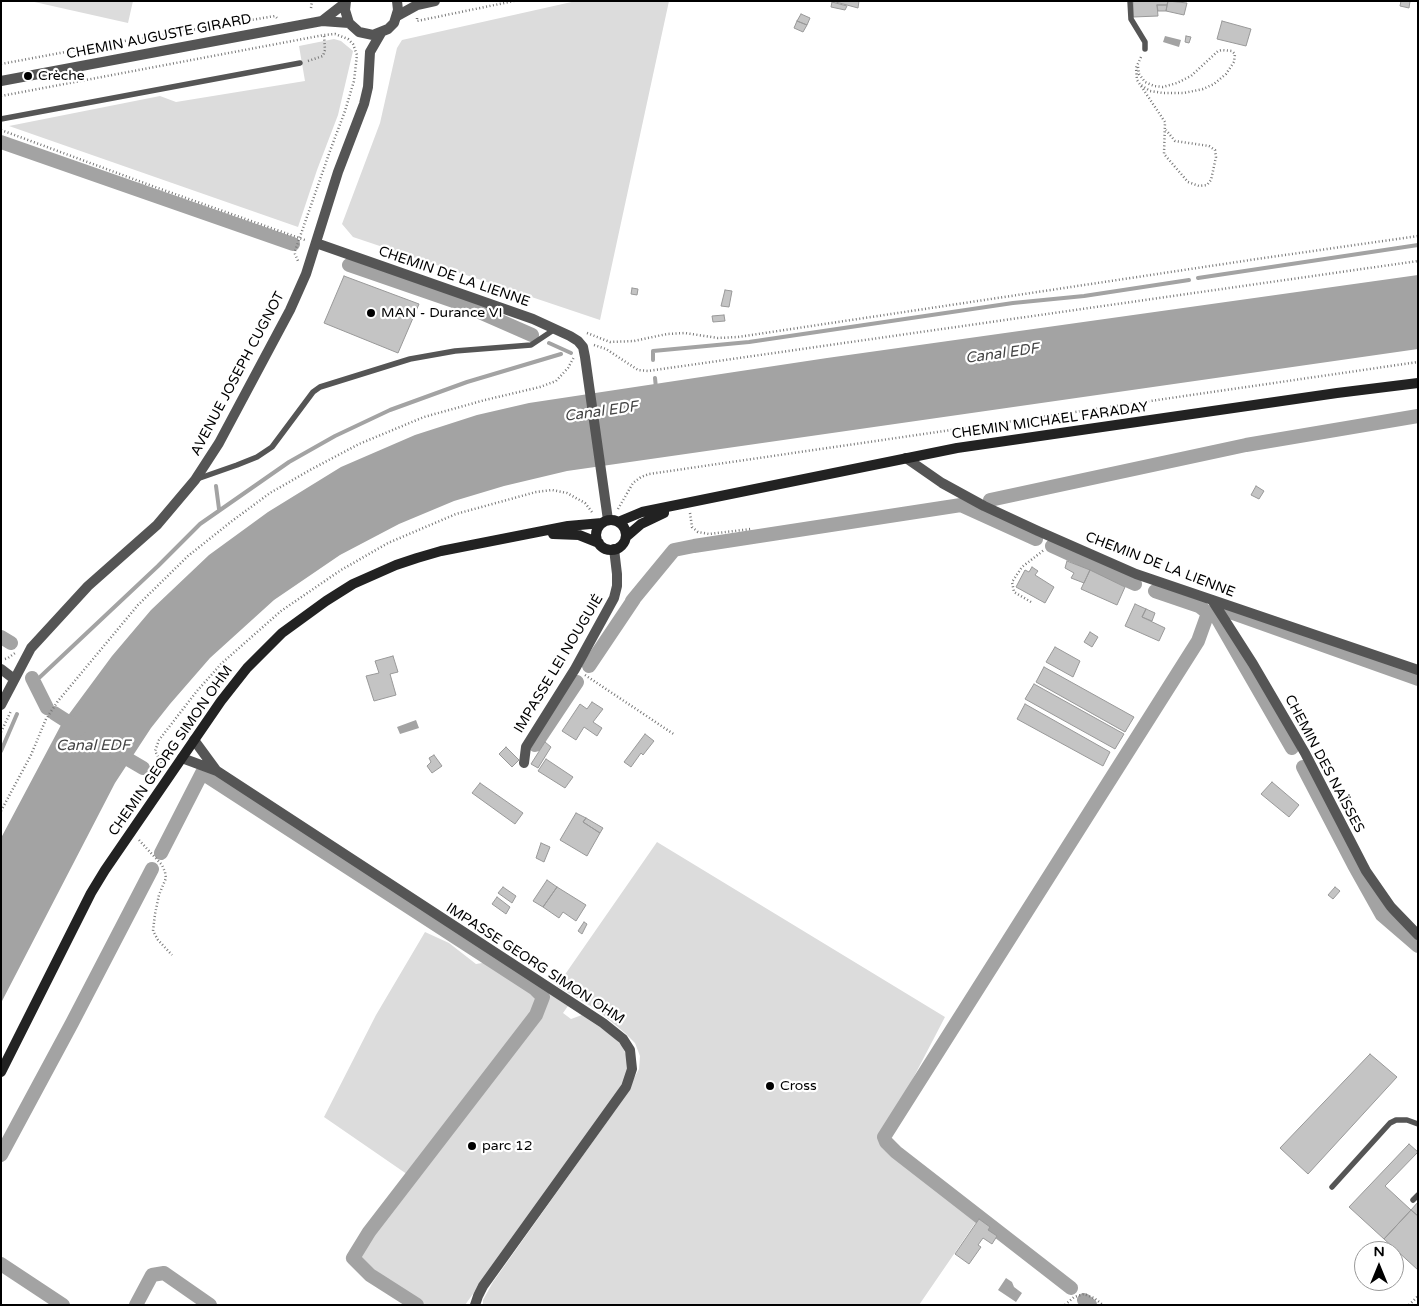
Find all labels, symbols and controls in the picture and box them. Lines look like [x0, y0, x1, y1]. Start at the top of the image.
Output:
street label: CHEMIN AUGUSTE GIRARD [65, 11, 253, 63]
place label: Crèche [38, 68, 85, 84]
marker: Crèche [22, 70, 34, 82]
street label: CHEMIN DE LA LIENNE [376, 243, 532, 311]
street label: AVENUE JOSEPH CUGNOT [187, 289, 289, 459]
place label: MAN - Durance VI [381, 305, 503, 321]
marker: MAN - Durance VI [365, 307, 377, 319]
water label: Canal EDF [964, 340, 1040, 368]
water label: Canal EDF [563, 398, 639, 426]
street label: CHEMIN MICHAEL FARADAY [951, 399, 1149, 443]
street label: CHEMIN DE LA LIENNE [1083, 529, 1237, 601]
street label: IMPASSE LEI NOUGUIÉ [511, 592, 607, 736]
street label: CHEMIN GEORG SIMON OHM [105, 662, 237, 840]
street label: CHEMIN DES NAÏSSES [1280, 692, 1368, 836]
water label: Canal EDF [56, 737, 130, 755]
street label: IMPASSE GEORG SIMON OHM [443, 900, 627, 1028]
place label: Cross [780, 1078, 817, 1094]
marker: Cross [764, 1080, 776, 1092]
place label: parc 12 [482, 1138, 533, 1154]
marker: parc 12 [466, 1140, 478, 1152]
north arrow [1354, 1241, 1404, 1291]
text: N [1373, 1243, 1385, 1260]

